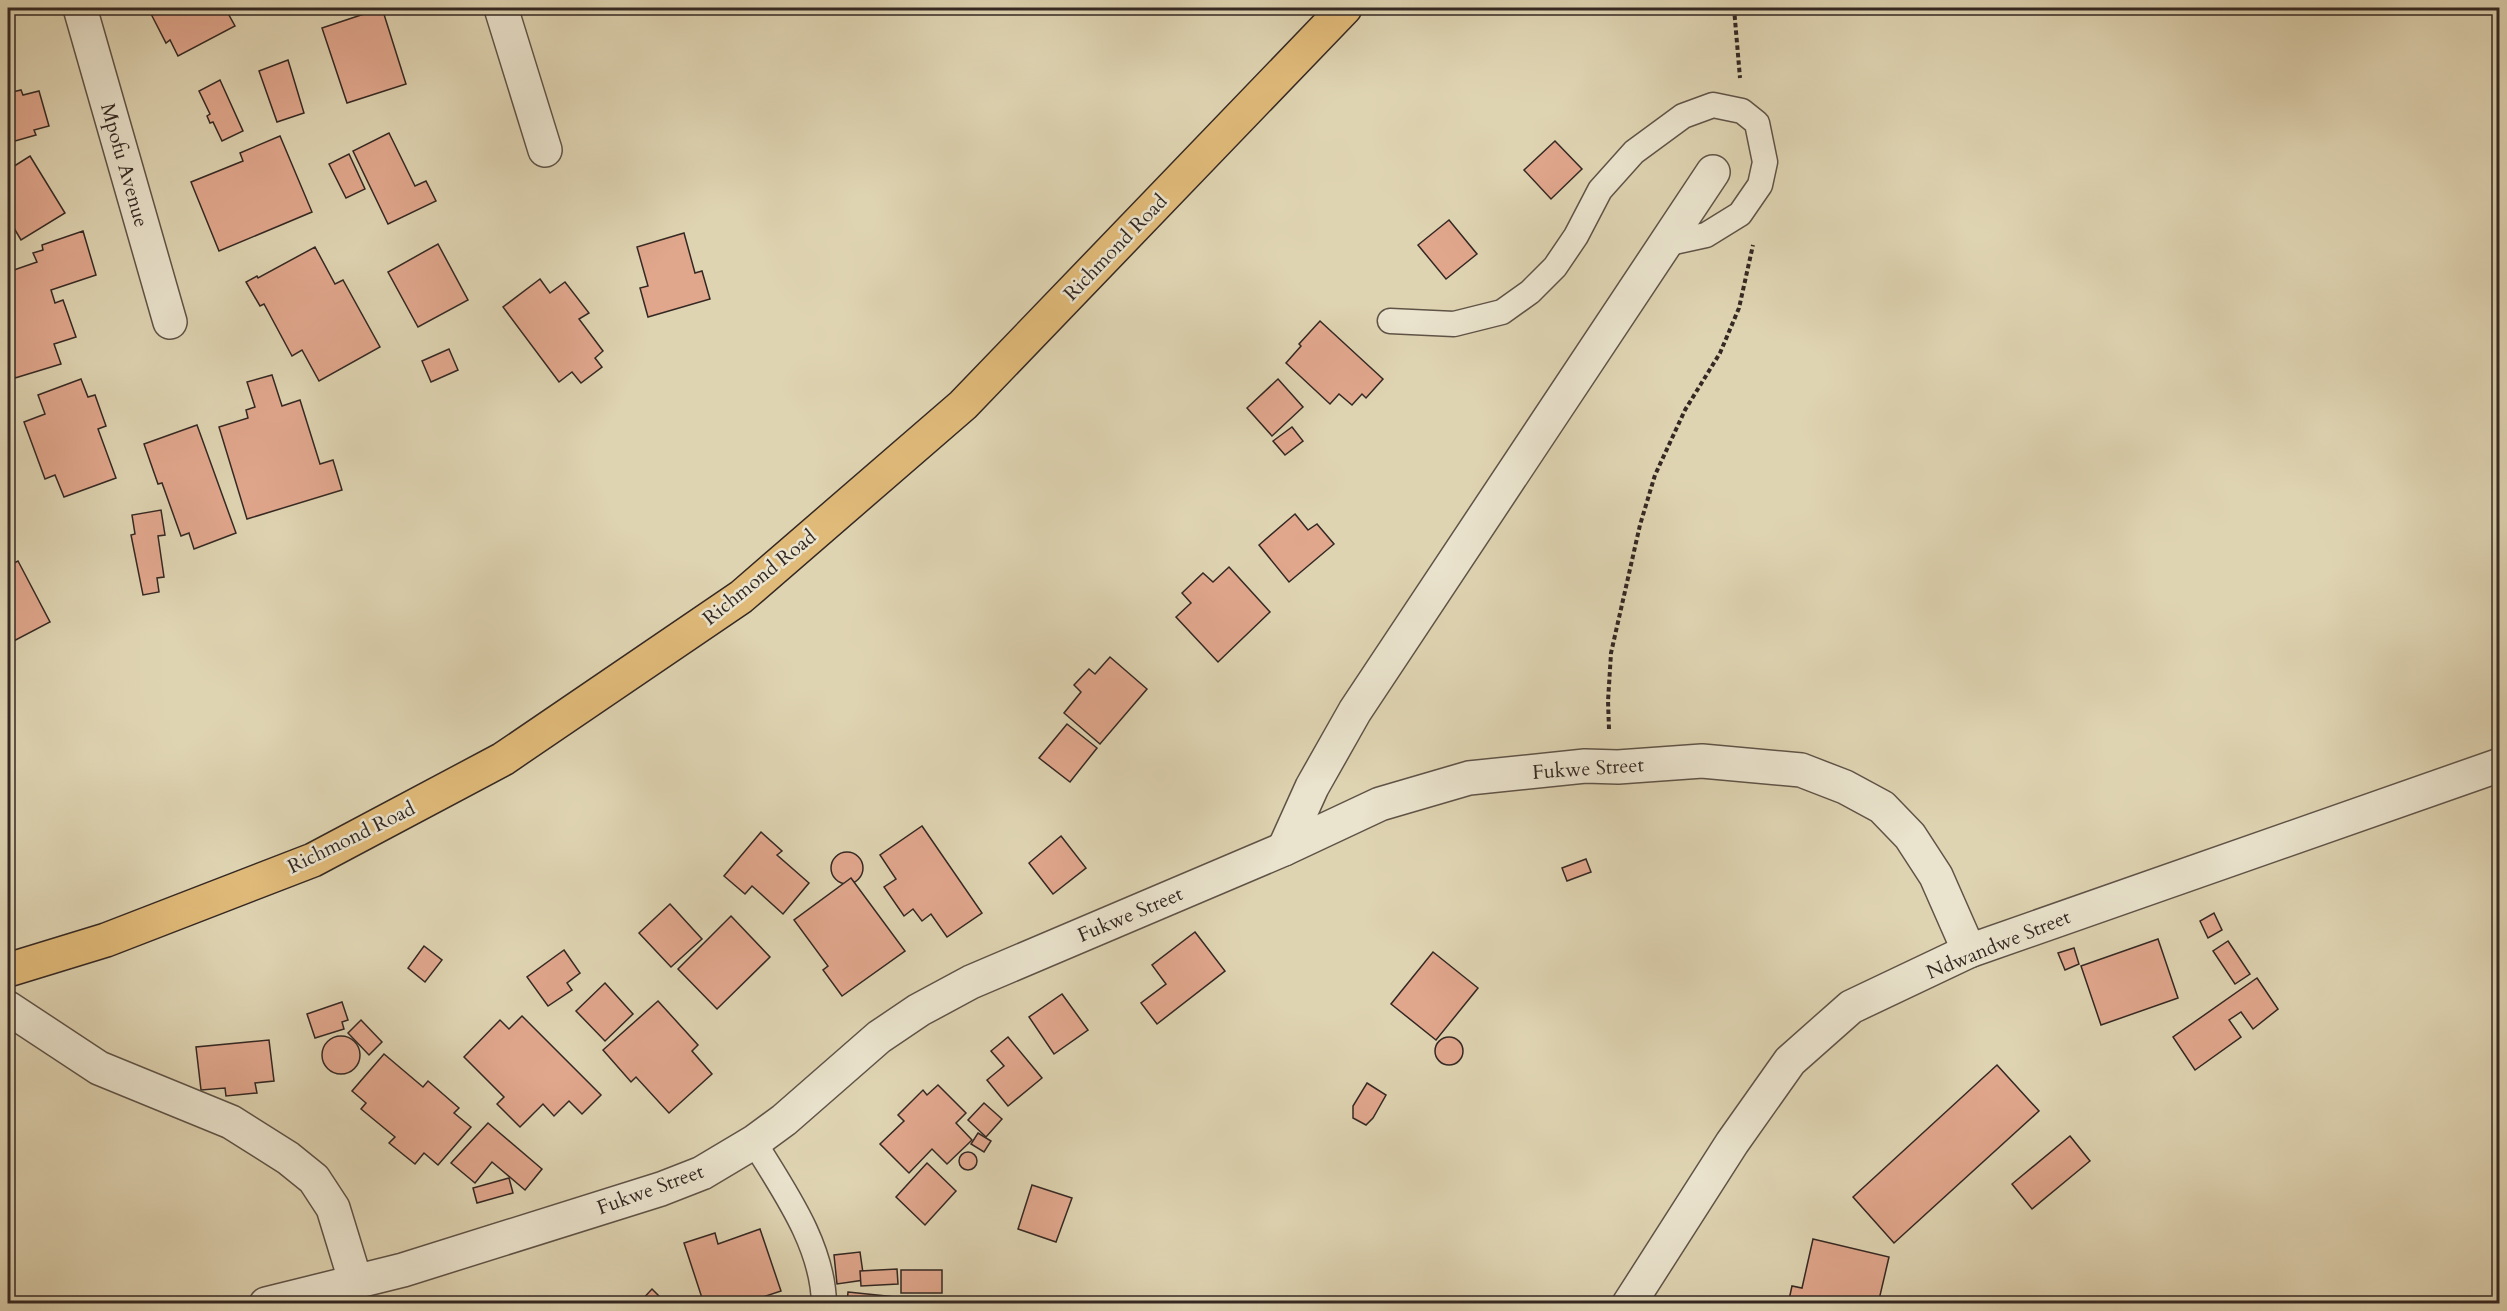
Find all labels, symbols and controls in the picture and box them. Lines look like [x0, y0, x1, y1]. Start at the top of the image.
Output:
street label: Mpofu Avenue [94, 100, 155, 230]
street label: Richmond Road [1057, 188, 1173, 307]
street label: Richmond Road [697, 523, 822, 632]
street label: Fukwe Street [1531, 751, 1645, 786]
street label: Richmond Road [283, 795, 420, 880]
street label: Fukwe Street [1074, 880, 1187, 949]
street label: Ndwandwe Street [1922, 903, 2075, 986]
street label: Fukwe Street [593, 1157, 708, 1221]

